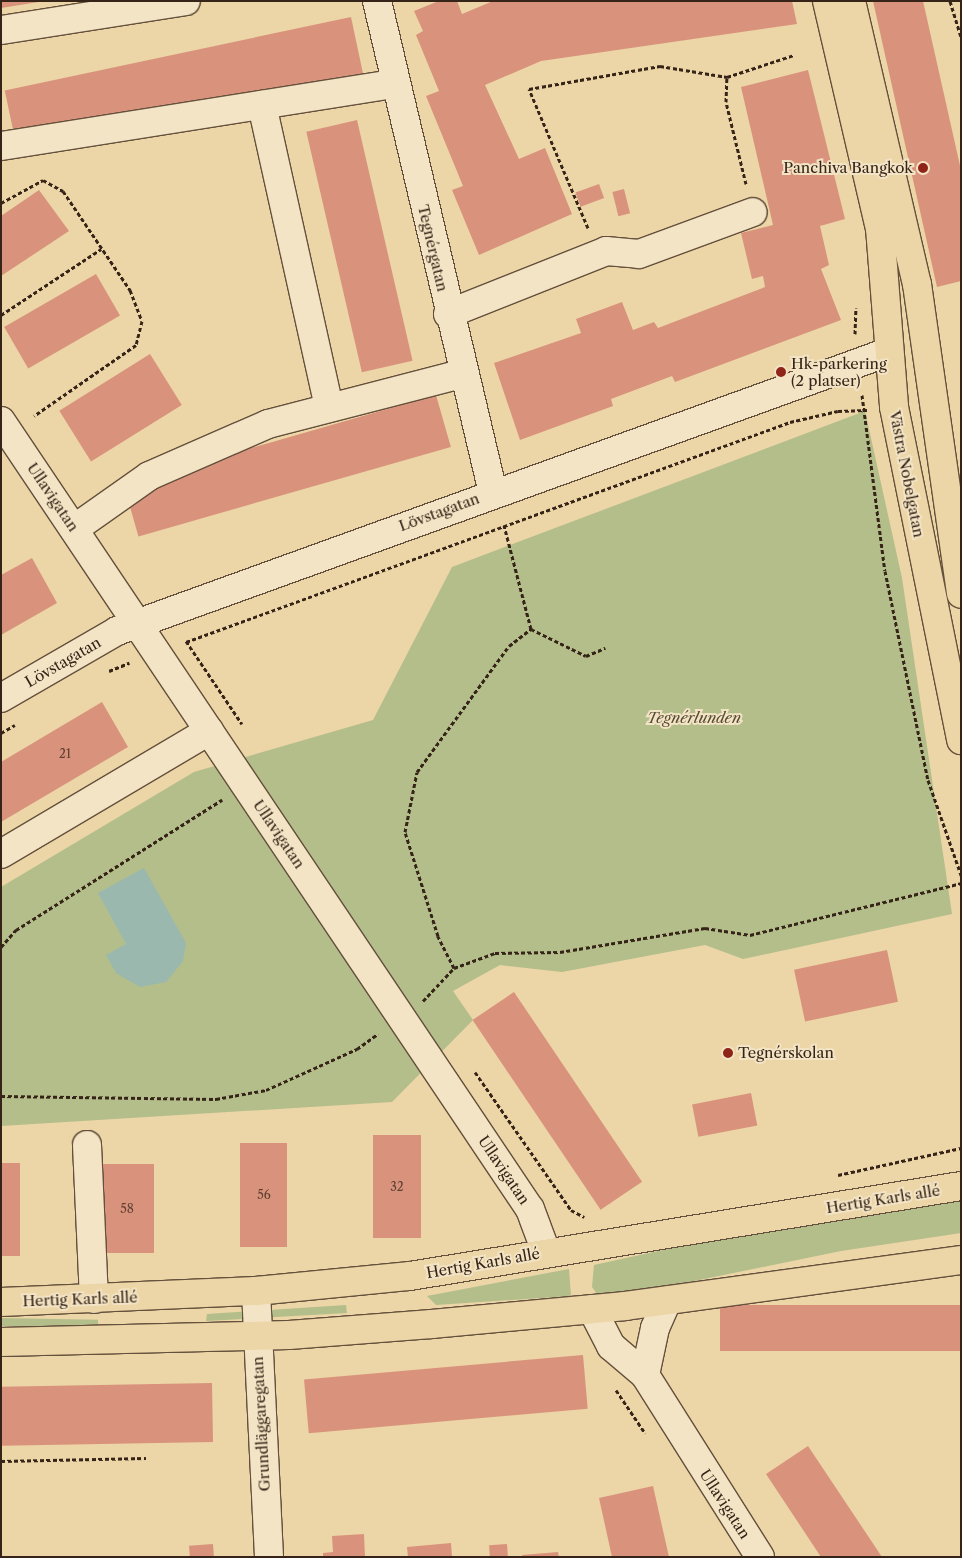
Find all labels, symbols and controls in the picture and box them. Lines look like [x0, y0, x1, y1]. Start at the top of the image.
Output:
place label: Panchiva Bangkok [783, 159, 913, 177]
marker: Panchiva Bangkok [917, 162, 929, 174]
street label: Tegnérgatan [414, 203, 452, 293]
place label: Hk-parkering (2 platser) [791, 354, 887, 389]
marker: Hk-parkering (2 platser) [775, 366, 787, 378]
street label: Västra Nobelgatan [886, 409, 928, 539]
street label: Ullavigatan [23, 459, 83, 535]
street label: Lövstagatan [396, 489, 482, 535]
street label: Lövstagatan [22, 633, 104, 691]
park label: Tegnérlunden [647, 709, 741, 727]
house number: 21 [59, 747, 71, 761]
street label: Ullavigatan [249, 796, 309, 872]
place label: Tegnérskolan [738, 1044, 834, 1062]
marker: Tegnérskolan [722, 1047, 734, 1059]
street label: Ullavigatan [474, 1132, 534, 1208]
house number: 32 [390, 1180, 404, 1194]
street label: Hertig Karls allé [825, 1181, 941, 1217]
house number: 56 [257, 1188, 271, 1202]
house number: 58 [120, 1202, 134, 1216]
street label: Hertig Karls allé [425, 1244, 541, 1282]
street label: Hertig Karls allé [22, 1288, 138, 1310]
street label: Grundläggaregatan [248, 1356, 274, 1492]
street label: Ullavigatan [696, 1466, 754, 1542]

